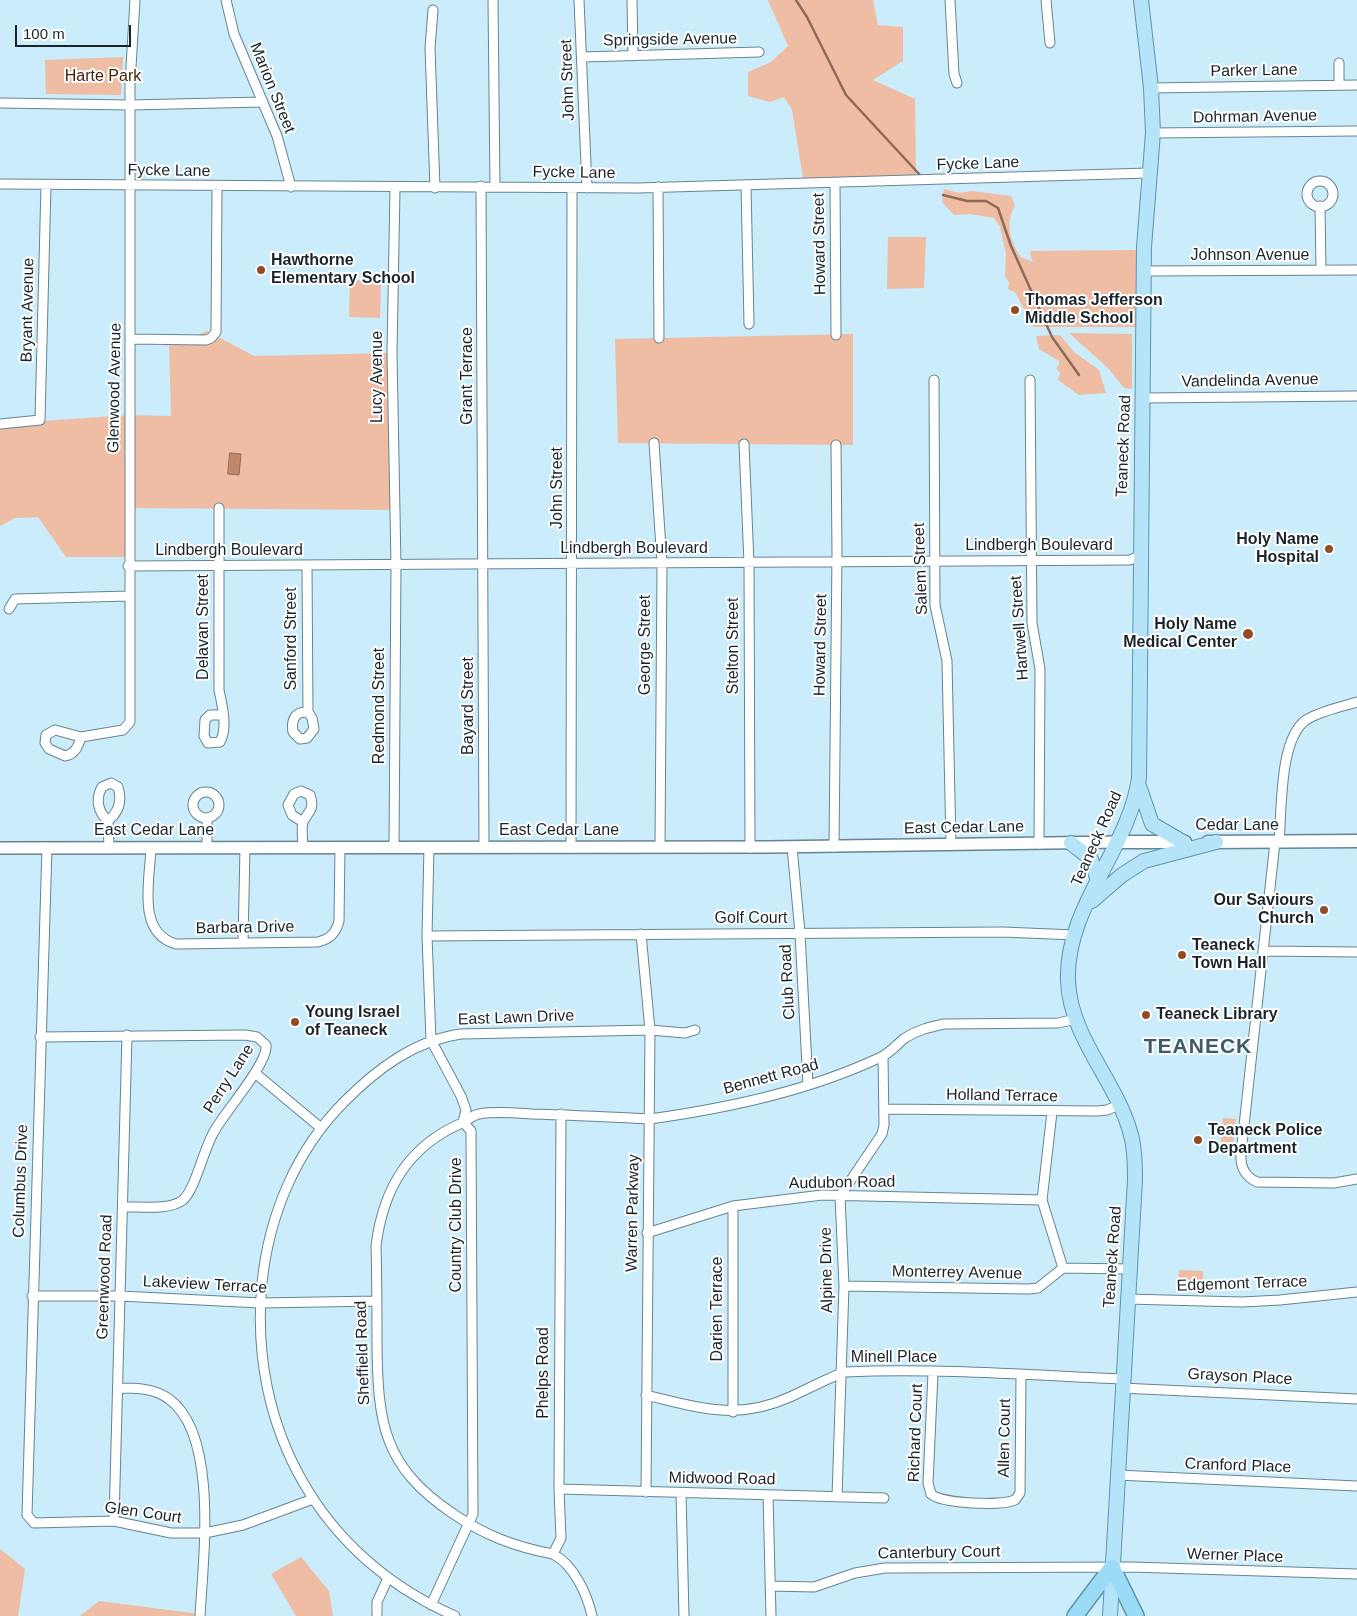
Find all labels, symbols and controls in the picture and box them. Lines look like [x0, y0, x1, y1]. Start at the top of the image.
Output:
scale bar [18, 15, 134, 47]
text: 100 m [23, 25, 65, 42]
street label: Springside Avenue [603, 29, 737, 51]
street label: John Street [557, 39, 579, 121]
street label: Marion Street [245, 40, 299, 136]
street label: Parker Lane [1210, 61, 1298, 81]
park label: Harte Park [65, 67, 141, 87]
street label: Dohrman Avenue [1193, 106, 1317, 128]
street label: Fycke Lane [936, 153, 1020, 175]
street label: Fycke Lane [127, 161, 211, 181]
street label: Fycke Lane [532, 163, 616, 183]
street label: Howard Street [810, 193, 830, 295]
street label: Johnson Avenue [1191, 246, 1309, 266]
place label: Hawthorne Elementary School [271, 251, 415, 289]
street label: Bryant Avenue [17, 258, 39, 362]
marker: Hawthorne Elementary School [255, 264, 267, 276]
place label: Thomas Jefferson Middle School [1025, 291, 1163, 329]
marker: Thomas Jefferson Middle School [1009, 304, 1021, 316]
street label: Glenwood Avenue [104, 323, 126, 453]
street label: Grant Terrace [458, 327, 478, 425]
street label: Lucy Avenue [368, 331, 388, 423]
street label: Vandelinda Avenue [1181, 370, 1319, 392]
street label: Teaneck Road [1113, 395, 1135, 497]
street label: John Street [548, 447, 568, 529]
street label: Salem Street [910, 522, 932, 616]
place label: Holy Name Hospital [1236, 530, 1319, 568]
street label: Lindbergh Boulevard [965, 536, 1113, 556]
street label: Lindbergh Boulevard [560, 539, 708, 559]
street label: Lindbergh Boulevard [155, 541, 303, 561]
marker: Holy Name Hospital [1323, 543, 1335, 555]
street label: Delavan Street [194, 574, 214, 680]
street label: Hartwell Street [1007, 575, 1033, 681]
street label: Sanford Street [282, 587, 302, 691]
street label: Howard Street [811, 594, 831, 696]
street label: George Street [636, 595, 656, 695]
street label: Stelton Street [724, 598, 744, 694]
place label: Holy Name Medical Center [1123, 615, 1237, 653]
marker: Holy Name Medical Center [1241, 627, 1255, 641]
street label: Redmond Street [370, 648, 390, 764]
street label: Bayard Street [459, 657, 479, 755]
street label: Teaneck Road [1067, 788, 1127, 890]
street label: Cedar Lane [1195, 816, 1279, 836]
street label: East Cedar Lane [904, 817, 1024, 839]
street label: East Cedar Lane [94, 821, 214, 841]
street label: East Cedar Lane [499, 821, 619, 841]
place label: Our Saviours Church [1214, 891, 1314, 929]
marker: Our Saviours Church [1318, 904, 1330, 916]
street label: Golf Court [715, 909, 787, 929]
street label: Barbara Drive [195, 918, 295, 938]
place label: Teaneck Town Hall [1192, 936, 1266, 974]
street label: Club Road [776, 944, 800, 1020]
marker: Teaneck Town Hall [1176, 949, 1188, 961]
place label: Young Israel of Teaneck [305, 1003, 400, 1041]
place label: Teaneck Library [1156, 1005, 1278, 1025]
street label: East Lawn Drive [457, 1006, 575, 1030]
marker: Teaneck Library [1140, 1009, 1152, 1021]
marker: Young Israel of Teaneck [289, 1016, 301, 1028]
district label: TEANECK [1143, 1034, 1253, 1060]
street label: Perry Lane [200, 1041, 258, 1117]
street label: Bennett Road [721, 1055, 821, 1099]
street label: Holland Terrace [946, 1085, 1058, 1107]
place label: Teaneck Police Department [1208, 1121, 1322, 1159]
street label: Columbus Drive [9, 1124, 33, 1238]
marker: Teaneck Police Department [1192, 1134, 1204, 1146]
street label: Warren Parkway [622, 1154, 644, 1272]
street label: Country Club Drive [447, 1157, 467, 1293]
street label: Audubon Road [788, 1172, 896, 1194]
street label: Teaneck Road [1100, 1205, 1126, 1309]
street label: Greenwood Road [93, 1214, 117, 1340]
street label: Alpine Drive [817, 1227, 837, 1313]
street label: Darien Terrace [708, 1257, 728, 1361]
street label: Monterrey Avenue [892, 1262, 1022, 1284]
street label: Lakeview Terrace [142, 1272, 268, 1298]
street label: Edgemont Terrace [1176, 1272, 1308, 1296]
street label: Sheffield Road [352, 1300, 374, 1406]
street label: Phelps Road [534, 1327, 554, 1419]
street label: Minell Place [851, 1348, 937, 1368]
street label: Grayson Place [1187, 1365, 1293, 1389]
street label: Richard Court [905, 1383, 927, 1483]
street label: Allen Court [995, 1398, 1015, 1478]
street label: Cranford Place [1184, 1455, 1292, 1477]
street label: Midwood Road [668, 1468, 776, 1490]
street label: Glen Court [103, 1498, 183, 1528]
street label: Canterbury Court [877, 1542, 1001, 1564]
street label: Werner Place [1186, 1545, 1284, 1567]

